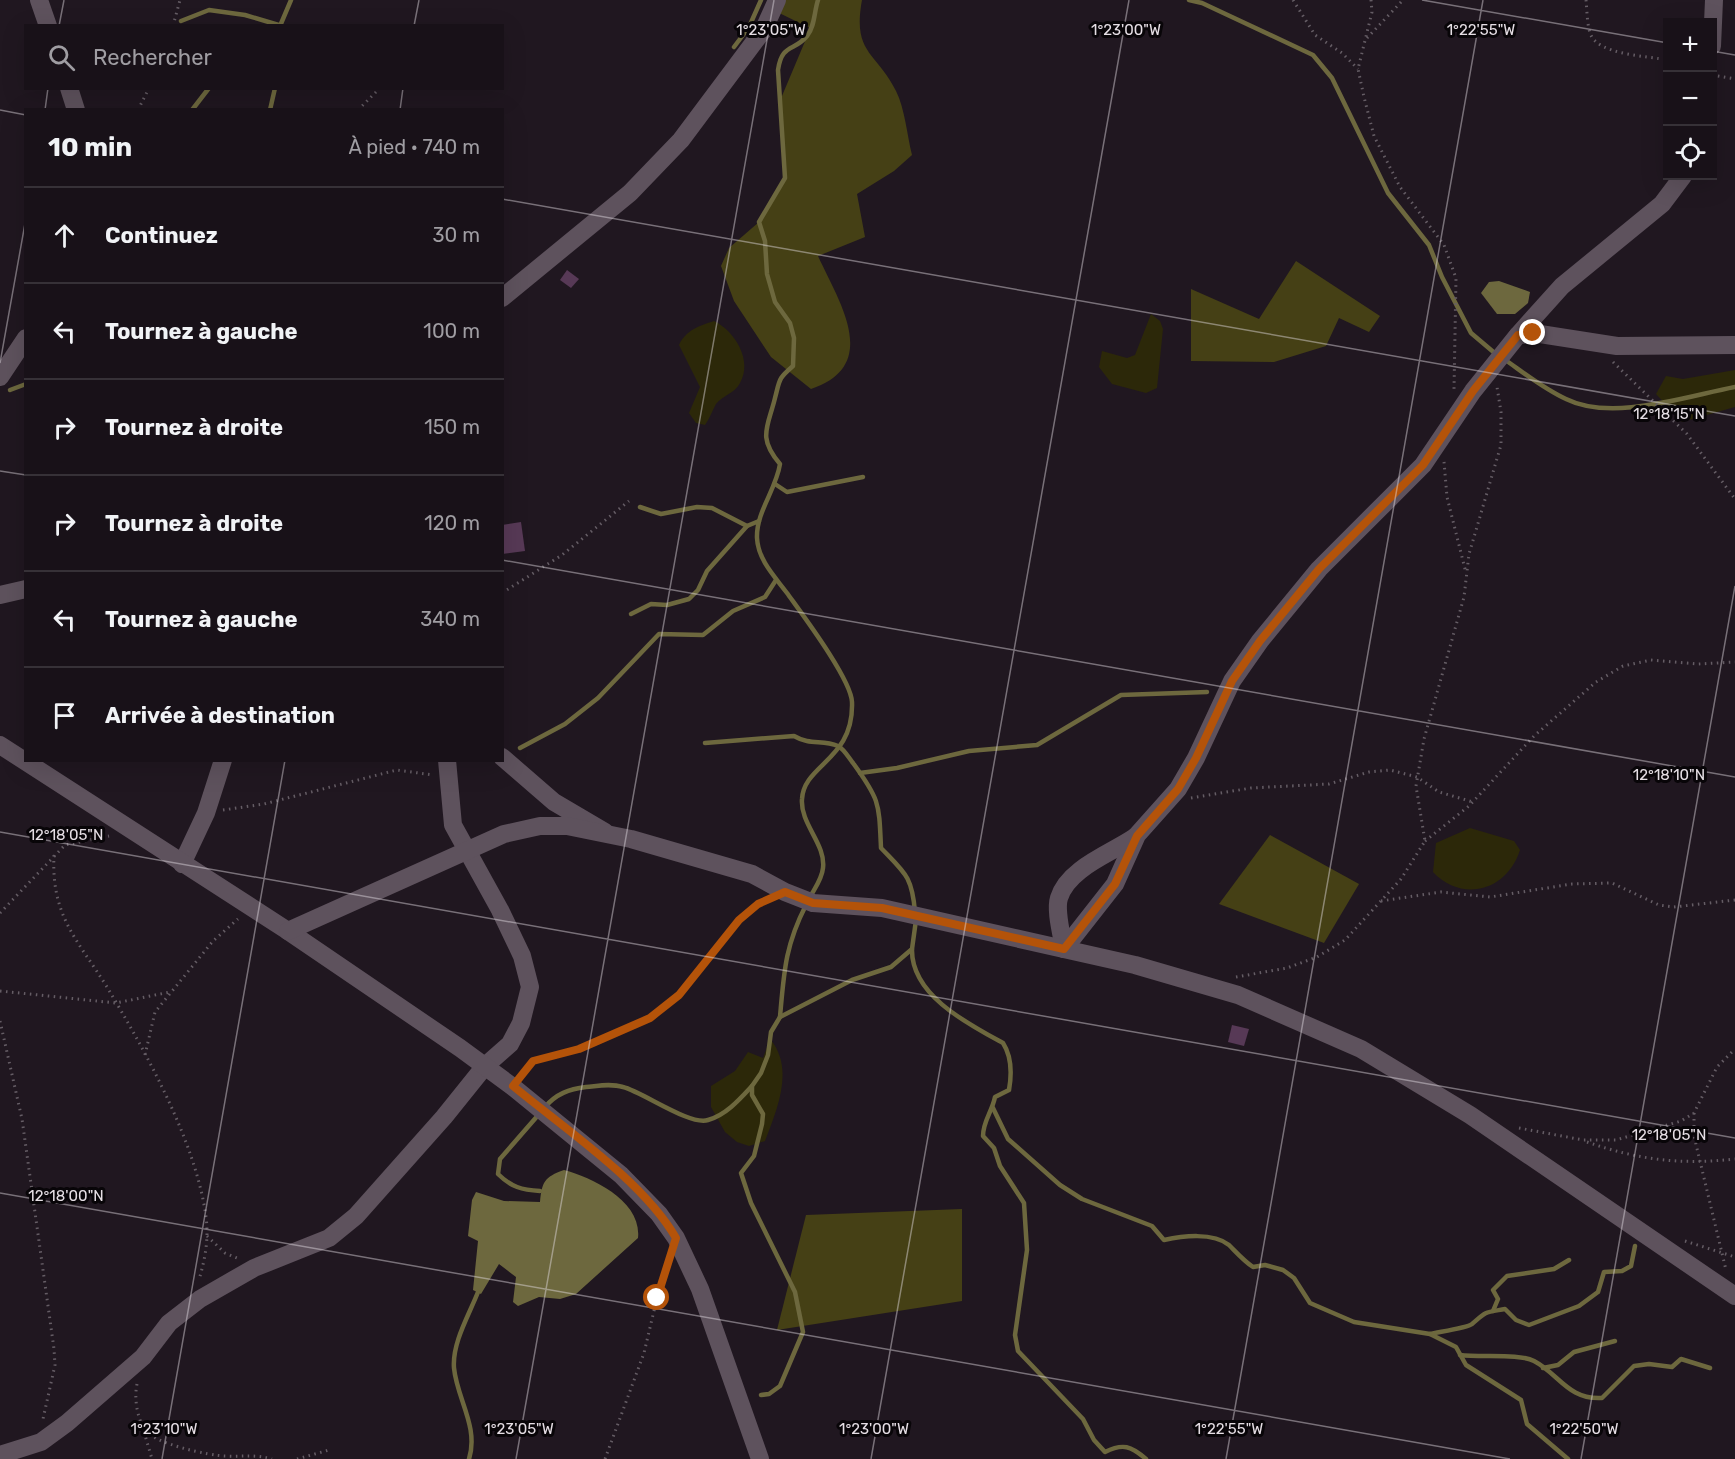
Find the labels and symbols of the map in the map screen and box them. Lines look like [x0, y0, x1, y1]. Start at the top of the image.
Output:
text: 1°23'05"W [736, 21, 806, 39]
text: 1°23'00"W [1091, 21, 1161, 39]
text: 1°22'55"W [1447, 21, 1515, 39]
route end [1519, 319, 1545, 345]
text: 12°18'15"N [1633, 405, 1705, 423]
text: 12°18'10"N [1633, 766, 1705, 784]
text: 12°18'05"N [29, 826, 103, 844]
text: 12°18'05"N [1632, 1126, 1706, 1144]
text: 12°18'00"N [28, 1187, 104, 1205]
route start [643, 1284, 669, 1310]
text: 1°23'10"W [131, 1420, 197, 1438]
text: 1°23'05"W [484, 1420, 554, 1438]
text: 1°23'00"W [839, 1420, 909, 1438]
text: 1°22'55"W [1195, 1420, 1263, 1438]
text: 1°22'50"W [1549, 1420, 1619, 1438]

